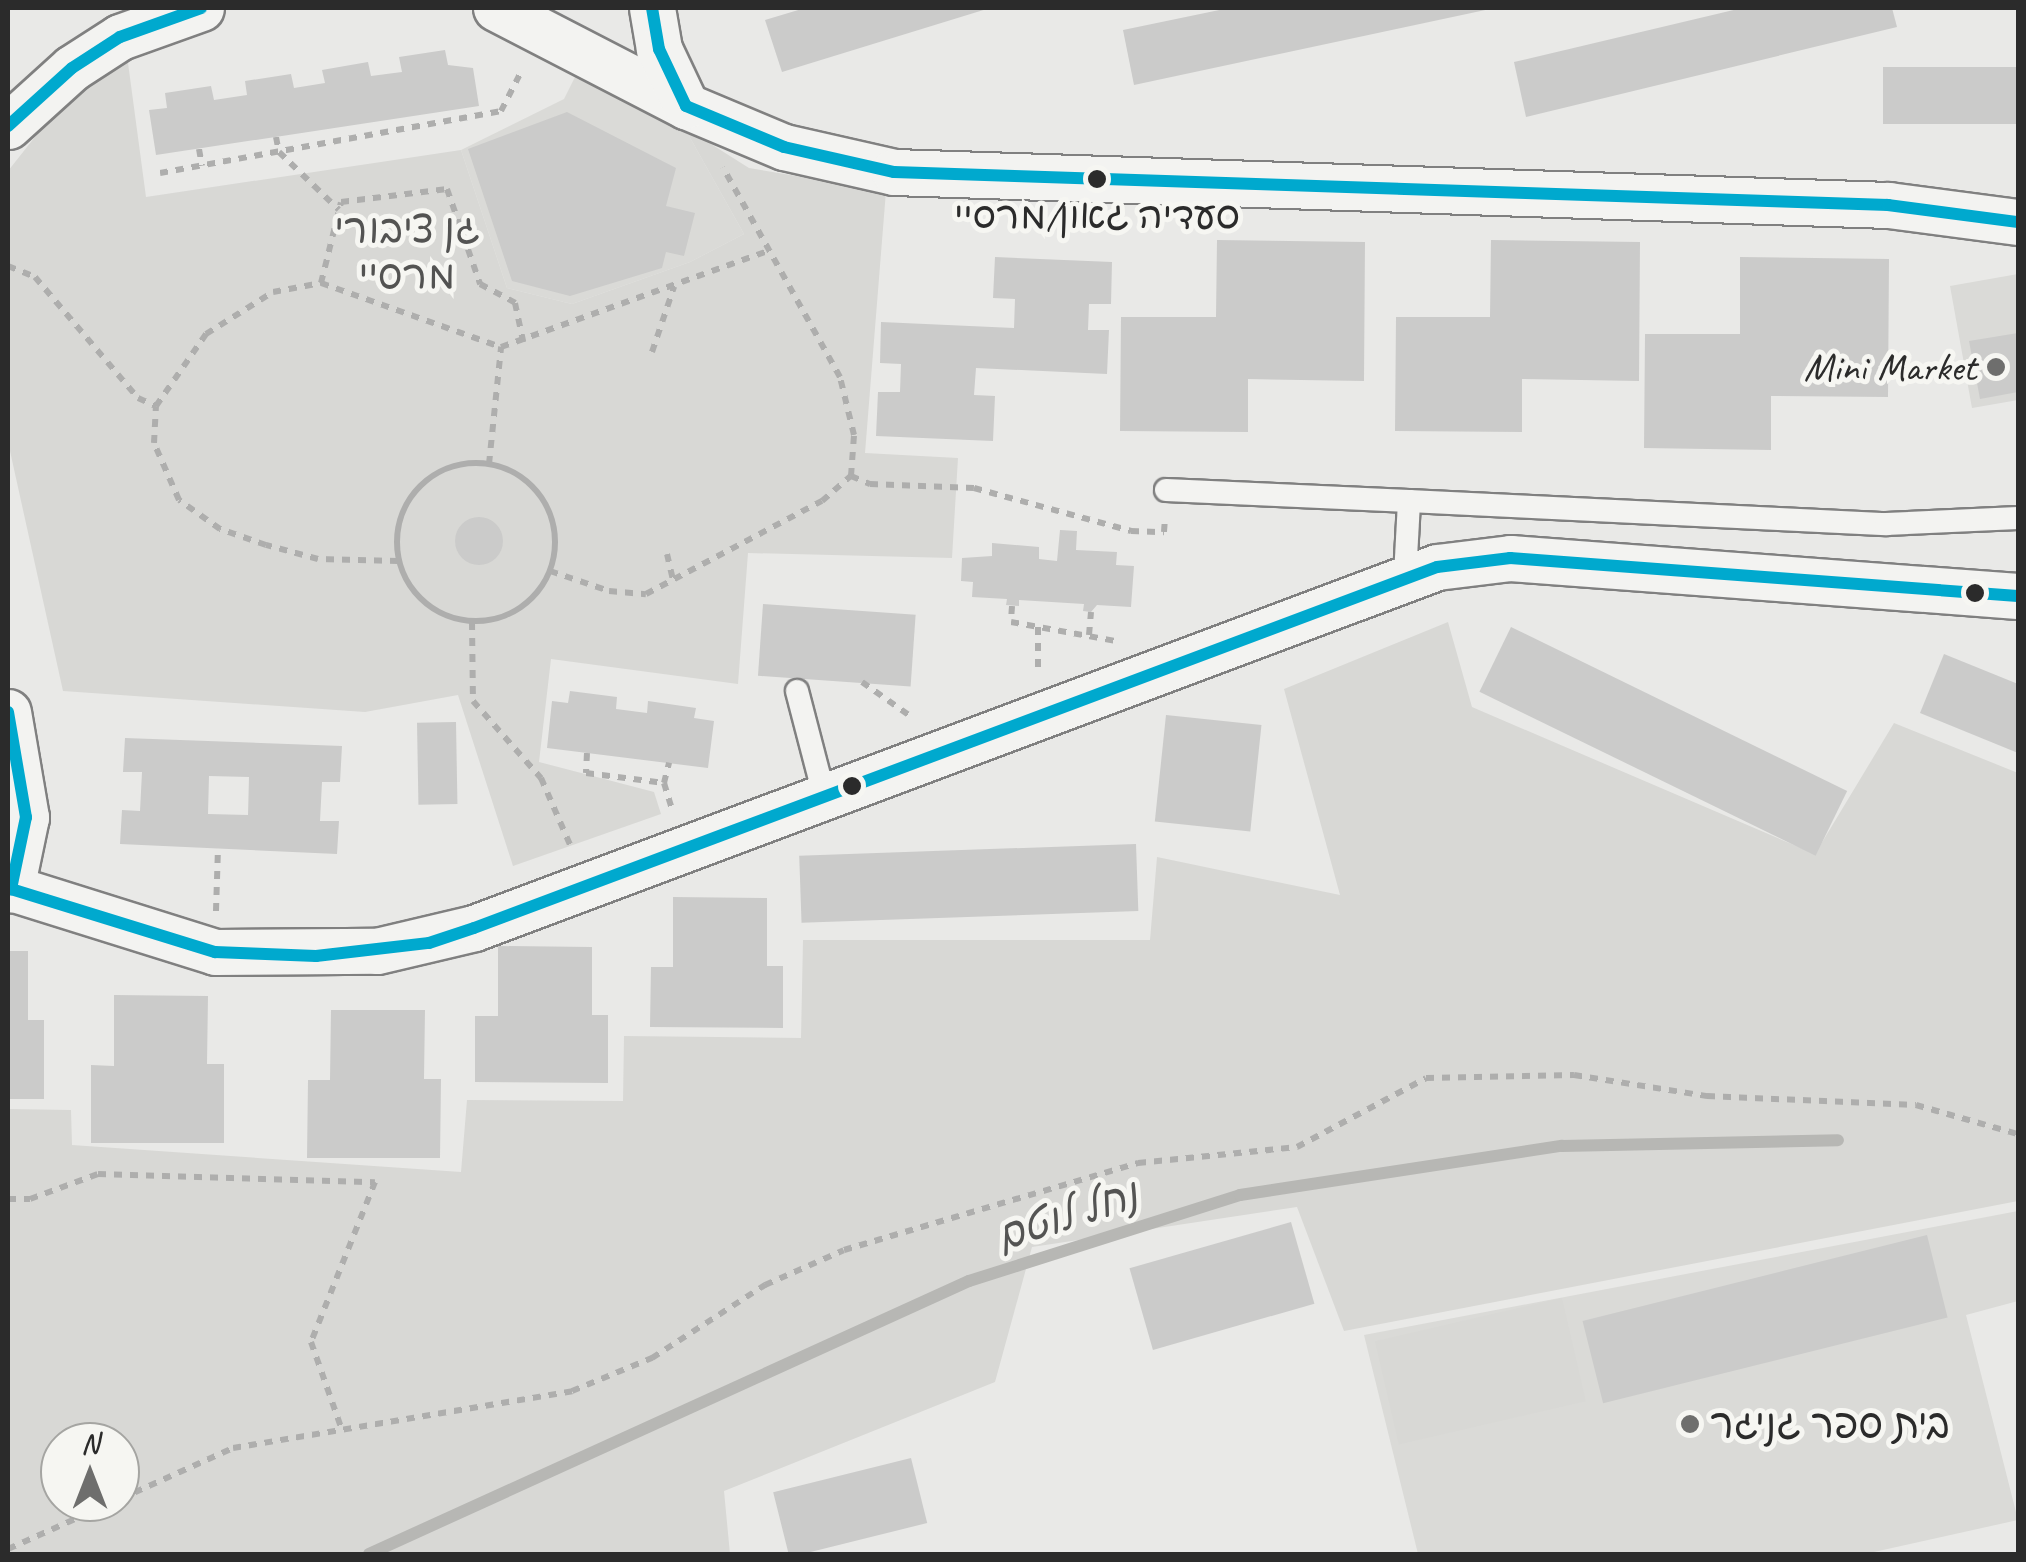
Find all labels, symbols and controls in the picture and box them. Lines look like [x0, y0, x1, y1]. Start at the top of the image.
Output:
marker: סעדיה גאון/מרסיי [1087, 169, 1107, 189]
place label: סעדיה גאון/מרסיי [954, 193, 1240, 239]
park label: גן ציבורי מרסיי [334, 205, 480, 299]
place label: Mini Market [1803, 343, 1976, 391]
marker: Mini Market [1985, 356, 2007, 378]
unlabelled marker [1965, 583, 1985, 603]
unlabelled marker [842, 776, 862, 796]
water label: נחל לוטם [990, 1170, 1144, 1262]
place label: בית ספר גניגר [1710, 1400, 1950, 1448]
marker: בית ספר גניגר [1679, 1413, 1701, 1435]
north arrow [40, 1422, 140, 1522]
text: N [81, 1426, 99, 1461]

